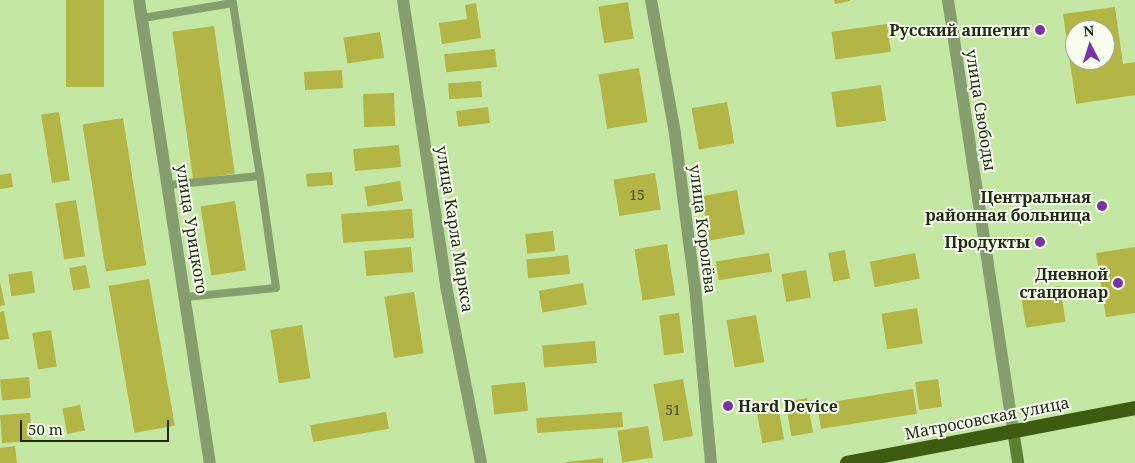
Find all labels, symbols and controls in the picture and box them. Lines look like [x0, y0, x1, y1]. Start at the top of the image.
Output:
place label: Русский аппетит [889, 20, 1030, 40]
north arrow [1065, 20, 1115, 70]
text: N [1082, 21, 1095, 41]
marker: Русский аппетит [1034, 24, 1046, 36]
street label: улица Свободы [962, 48, 1000, 172]
street label: улица Карла Маркса [432, 144, 478, 314]
street label: улица Урицкого [172, 163, 212, 295]
street label: улица Королёва [686, 163, 720, 295]
house number: 15 [629, 187, 645, 203]
place label: Центральная районная больница [925, 187, 1091, 225]
marker: Центральная районная больница [1095, 199, 1109, 213]
place label: Продукты [945, 232, 1030, 252]
marker: Продукты [1034, 236, 1046, 248]
place label: Дневной стационар [1019, 264, 1108, 302]
marker: Дневной стационар [1112, 277, 1124, 289]
street label: Матросовская улица [903, 393, 1071, 443]
place label: Hard Device [738, 396, 838, 416]
marker: Hard Device [722, 400, 734, 412]
house number: 51 [665, 402, 681, 418]
scale bar [22, 410, 171, 442]
text: 50 m [28, 419, 63, 439]

